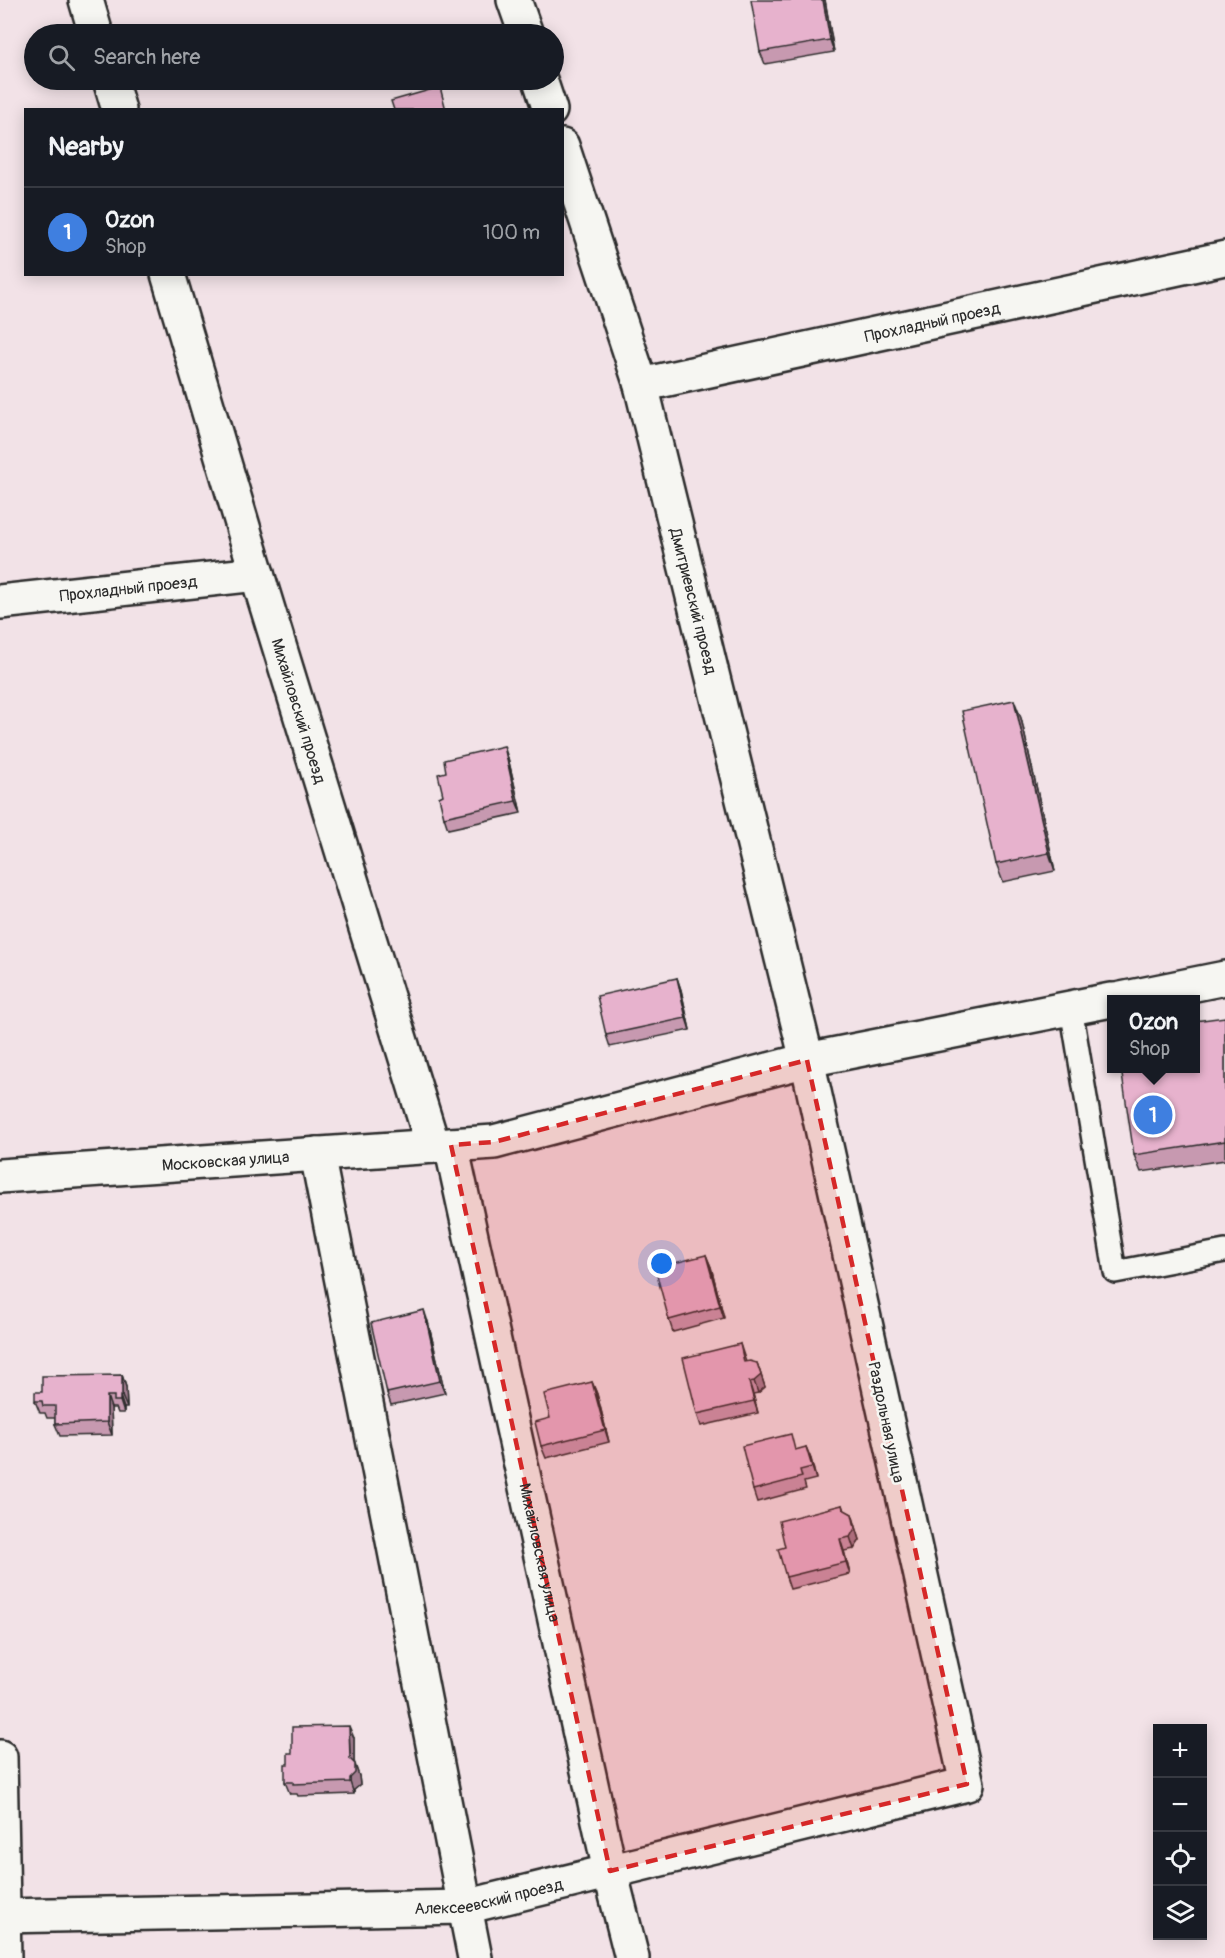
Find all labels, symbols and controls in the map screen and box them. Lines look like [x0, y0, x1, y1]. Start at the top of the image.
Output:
search box [24, 24, 564, 90]
icon: search [45, 41, 78, 74]
text: Search here [93, 43, 200, 71]
text: Nearby [48, 131, 124, 163]
text: Ozon [105, 206, 154, 234]
text: 1 [64, 220, 71, 245]
text: 100 m [483, 220, 540, 245]
text: Shop [105, 234, 146, 259]
street label: Прохладный проезд [863, 298, 1002, 347]
street label: Дмитриевский проезд [665, 525, 721, 677]
street label: Прохладный проезд [59, 572, 199, 606]
street label: Михайловский проезд [266, 636, 330, 786]
popup [1107, 995, 1200, 1073]
text: Ozon [1129, 1008, 1178, 1036]
text: Shop [1129, 1036, 1170, 1061]
pin: 1 [1134, 1092, 1172, 1138]
street label: Московская улица [161, 1147, 290, 1176]
your location [647, 1249, 676, 1278]
street label: Раздольная улица [863, 1360, 909, 1485]
street label: Михайловская улица [514, 1481, 564, 1624]
map controls [1153, 1724, 1207, 1940]
button: + [1153, 1724, 1207, 1778]
button: − [1153, 1778, 1207, 1832]
button: locate [1153, 1832, 1207, 1886]
street label: Алексеевский проезд [414, 1874, 566, 1919]
button: layers [1153, 1886, 1207, 1940]

